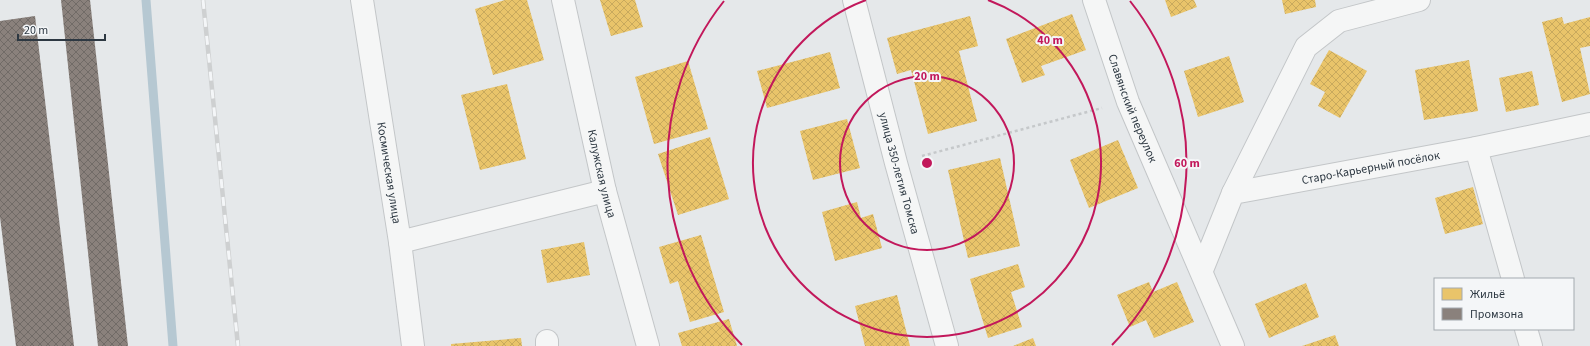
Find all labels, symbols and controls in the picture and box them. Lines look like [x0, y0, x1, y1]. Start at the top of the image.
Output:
scale bar [18, 16, 105, 42]
text: 20 m [24, 22, 48, 39]
text: 40 m [1037, 32, 1063, 49]
street label: Славянский переулок [1104, 52, 1161, 165]
text: 20 m [914, 68, 940, 85]
street label: улица 350-летия Томска [874, 110, 923, 236]
street label: Космическая улица [372, 121, 405, 225]
street label: Калужская улица [583, 128, 620, 220]
street label: Старо-Карьерный посёлок [1300, 147, 1441, 189]
text: 60 m [1174, 155, 1200, 172]
centre of rings [920, 156, 934, 170]
legend [1434, 278, 1574, 330]
text: Жильё [1470, 286, 1505, 303]
text: Промзона [1470, 306, 1523, 323]

